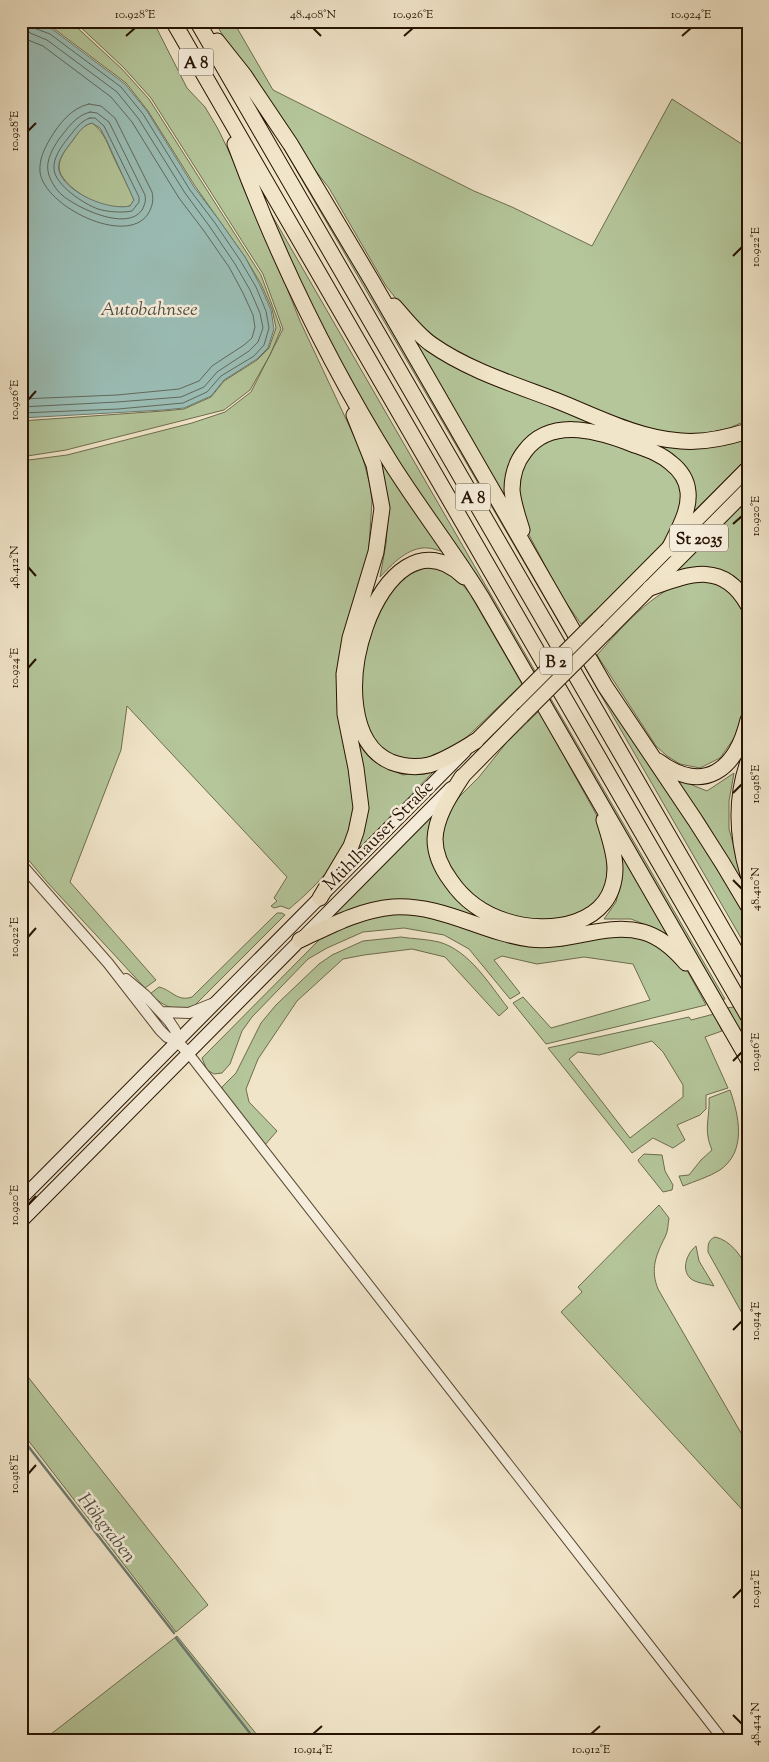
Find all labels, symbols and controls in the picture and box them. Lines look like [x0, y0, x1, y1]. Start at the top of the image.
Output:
text: 10.928°E [115, 6, 156, 24]
text: 48.408°N [290, 6, 336, 24]
text: 10.926°E [393, 6, 434, 24]
text: 10.924°E [671, 6, 712, 24]
road number: A 8 [178, 48, 214, 76]
text: 10.928°E [6, 110, 24, 151]
text: 10.922°E [747, 226, 765, 267]
water label: Autobahnsee [100, 297, 198, 324]
text: 10.926°E [6, 379, 24, 420]
road number: A 8 [456, 484, 490, 511]
text: 10.920°E [747, 495, 765, 536]
road number: St 2035 [670, 524, 728, 552]
text: 48.412°N [6, 545, 24, 589]
text: 10.924°E [6, 647, 24, 688]
road number: B 2 [540, 648, 572, 674]
text: 10.918°E [747, 764, 765, 804]
street label: Mühlhauser Straße [318, 775, 441, 898]
text: 48.410°N [747, 867, 765, 911]
text: 10.922°E [6, 916, 24, 957]
text: 10.916°E [747, 1032, 765, 1072]
text: 10.920°E [6, 1184, 24, 1225]
text: 10.914°E [747, 1301, 765, 1340]
text: 10.918°E [6, 1454, 24, 1494]
water label: Höhgraben [70, 1488, 142, 1569]
text: 10.912°E [747, 1569, 765, 1608]
text: 48.414°N [747, 1702, 765, 1746]
text: 10.914°E [294, 1741, 333, 1759]
text: 10.912°E [572, 1741, 611, 1759]

